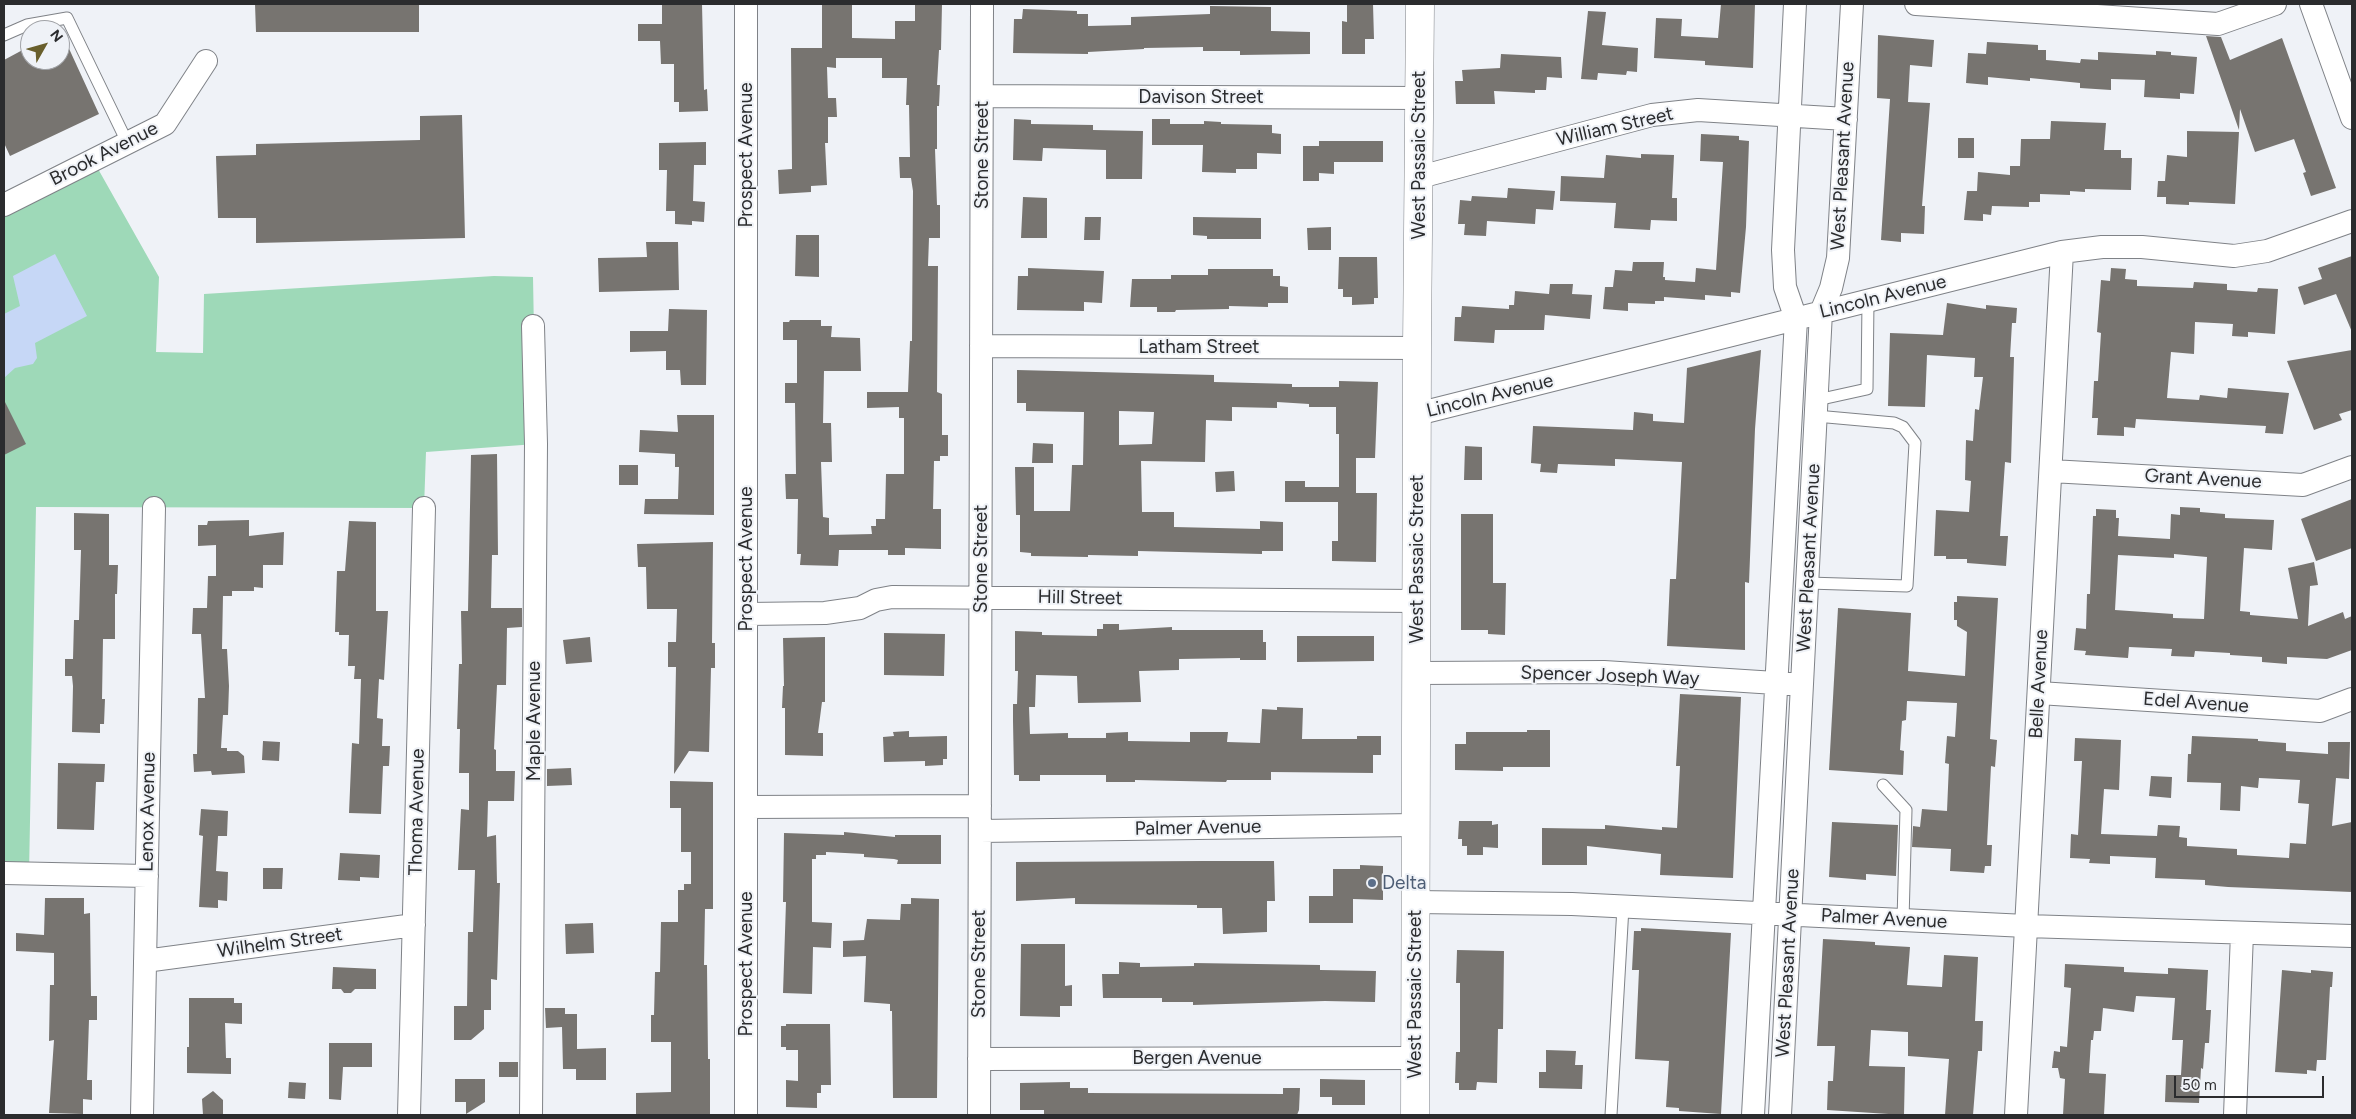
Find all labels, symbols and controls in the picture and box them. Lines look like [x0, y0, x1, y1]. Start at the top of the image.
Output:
north arrow [20, 20, 70, 70]
text: N [46, 27, 66, 46]
street label: West Pleasant Avenue [1827, 61, 1859, 251]
street label: West Passaic Street [1408, 70, 1430, 240]
street label: Prospect Avenue [735, 82, 757, 228]
street label: Davison Street [1138, 86, 1264, 108]
street label: Stone Street [971, 101, 993, 209]
street label: William Street [1554, 102, 1676, 152]
street label: Brook Avenue [46, 117, 162, 191]
street label: Lincoln Avenue [1817, 270, 1949, 324]
street label: Latham Street [1138, 336, 1260, 358]
street label: Lincoln Avenue [1424, 369, 1556, 423]
street label: West Pleasant Avenue [1793, 463, 1825, 653]
street label: Grant Avenue [2144, 465, 2262, 493]
street label: West Passaic Street [1406, 474, 1428, 644]
street label: Prospect Avenue [735, 486, 757, 632]
street label: Stone Street [970, 505, 992, 613]
street label: Hill Street [1037, 586, 1123, 610]
street label: Belle Avenue [2025, 629, 2053, 739]
street label: Maple Avenue [523, 661, 545, 781]
street label: Spencer Joseph Way [1520, 661, 1700, 691]
street label: Edel Avenue [2142, 688, 2250, 718]
street label: Thoma Avenue [404, 748, 430, 876]
street label: Lenox Avenue [136, 752, 160, 872]
street label: Palmer Avenue [1135, 815, 1261, 841]
street label: West Pleasant Avenue [1772, 868, 1804, 1058]
place label: Delta [1382, 872, 1426, 894]
marker: Delta [1366, 877, 1378, 889]
street label: Prospect Avenue [735, 891, 757, 1037]
street label: Palmer Avenue [1820, 904, 1948, 934]
street label: West Passaic Street [1404, 909, 1426, 1079]
street label: Stone Street [968, 910, 990, 1018]
street label: Wilhelm Street [216, 923, 344, 963]
street label: Bergen Avenue [1132, 1047, 1262, 1069]
scale bar [2176, 1066, 2326, 1098]
text: 50 m [2182, 1076, 2217, 1094]

